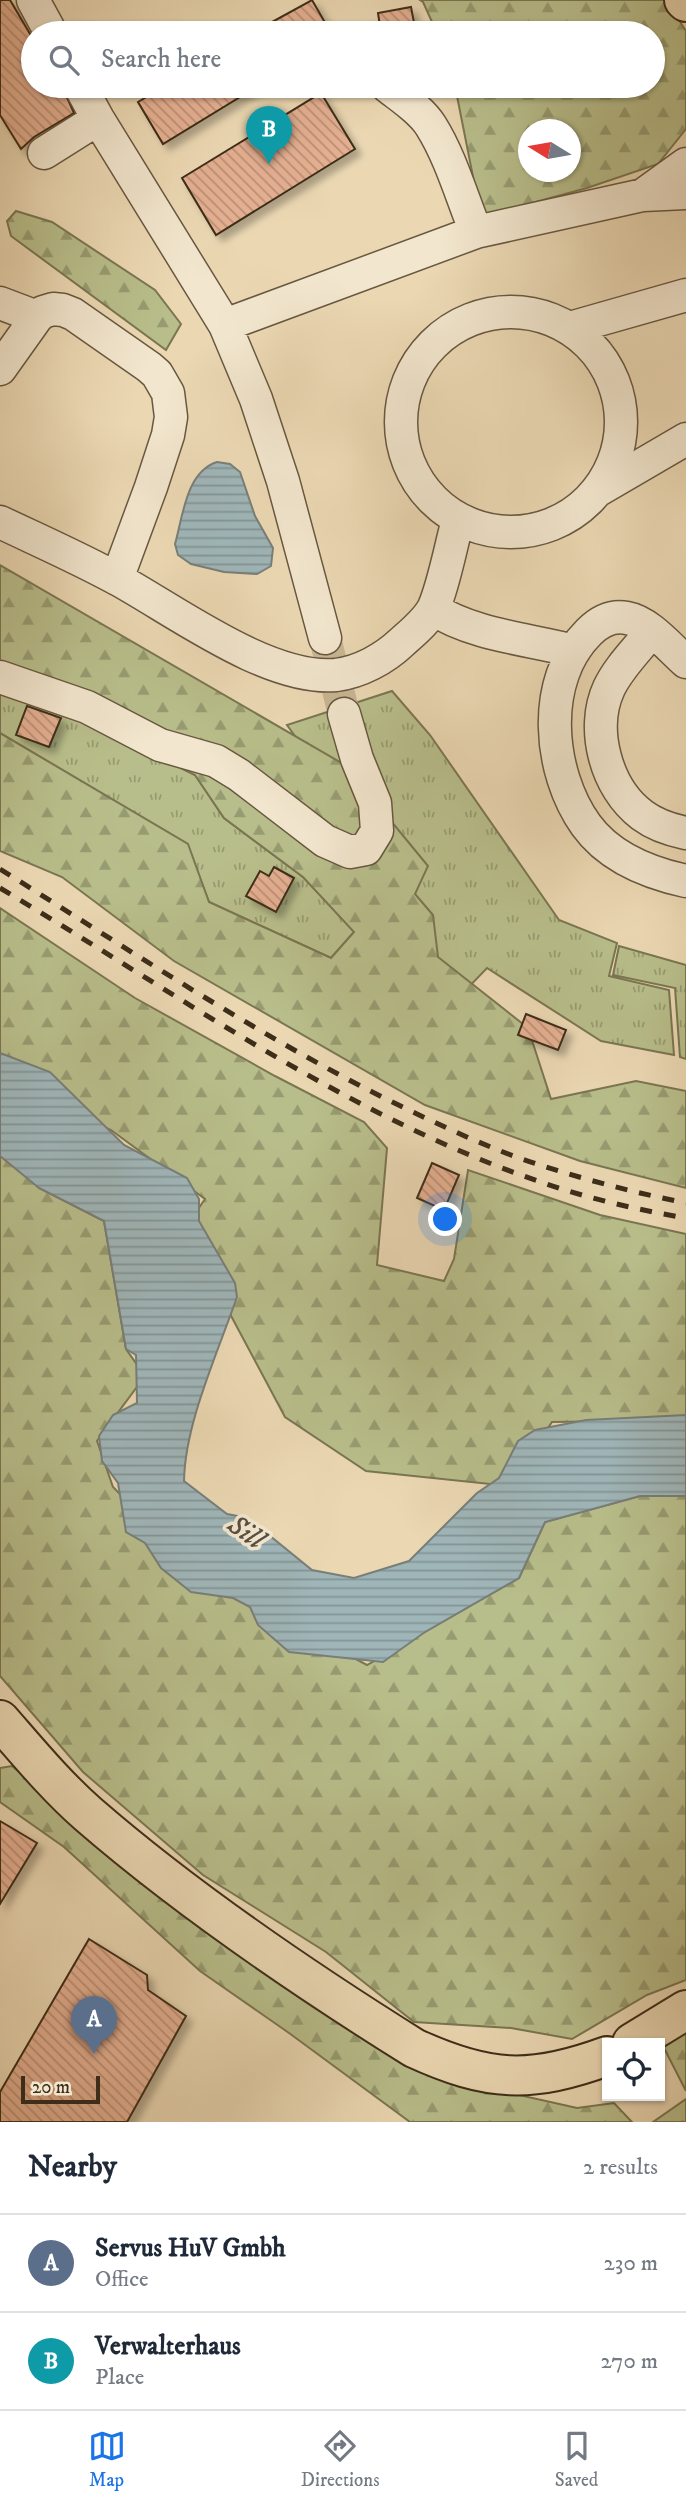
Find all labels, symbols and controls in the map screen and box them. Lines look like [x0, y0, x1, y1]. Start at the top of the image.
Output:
search box [21, 21, 665, 98]
icon: search [45, 41, 83, 79]
text: Search here [101, 43, 221, 76]
pin: B [246, 106, 292, 164]
north arrow [518, 119, 581, 182]
your location [428, 1202, 462, 1236]
water label: Sill [220, 1507, 273, 1558]
pin: A [71, 1996, 117, 2054]
map controls [602, 2038, 665, 2101]
button: locate [602, 2038, 665, 2101]
scale bar [21, 2073, 100, 2105]
text: 20 m [32, 2076, 70, 2099]
text: Nearby [28, 2149, 117, 2186]
text: 2 results [583, 2153, 658, 2182]
text: Servus HuV Gmbh [95, 2232, 286, 2265]
text: A [44, 2249, 58, 2278]
text: 230 m [604, 2249, 658, 2278]
text: Office [95, 2265, 149, 2294]
text: Verwalterhaus [95, 2330, 241, 2363]
text: B [44, 2347, 58, 2376]
text: 270 m [601, 2347, 658, 2376]
text: Place [95, 2363, 144, 2392]
tab: Map [88, 2427, 126, 2492]
tab: Directions [301, 2427, 380, 2492]
tab: Saved [555, 2427, 598, 2492]

